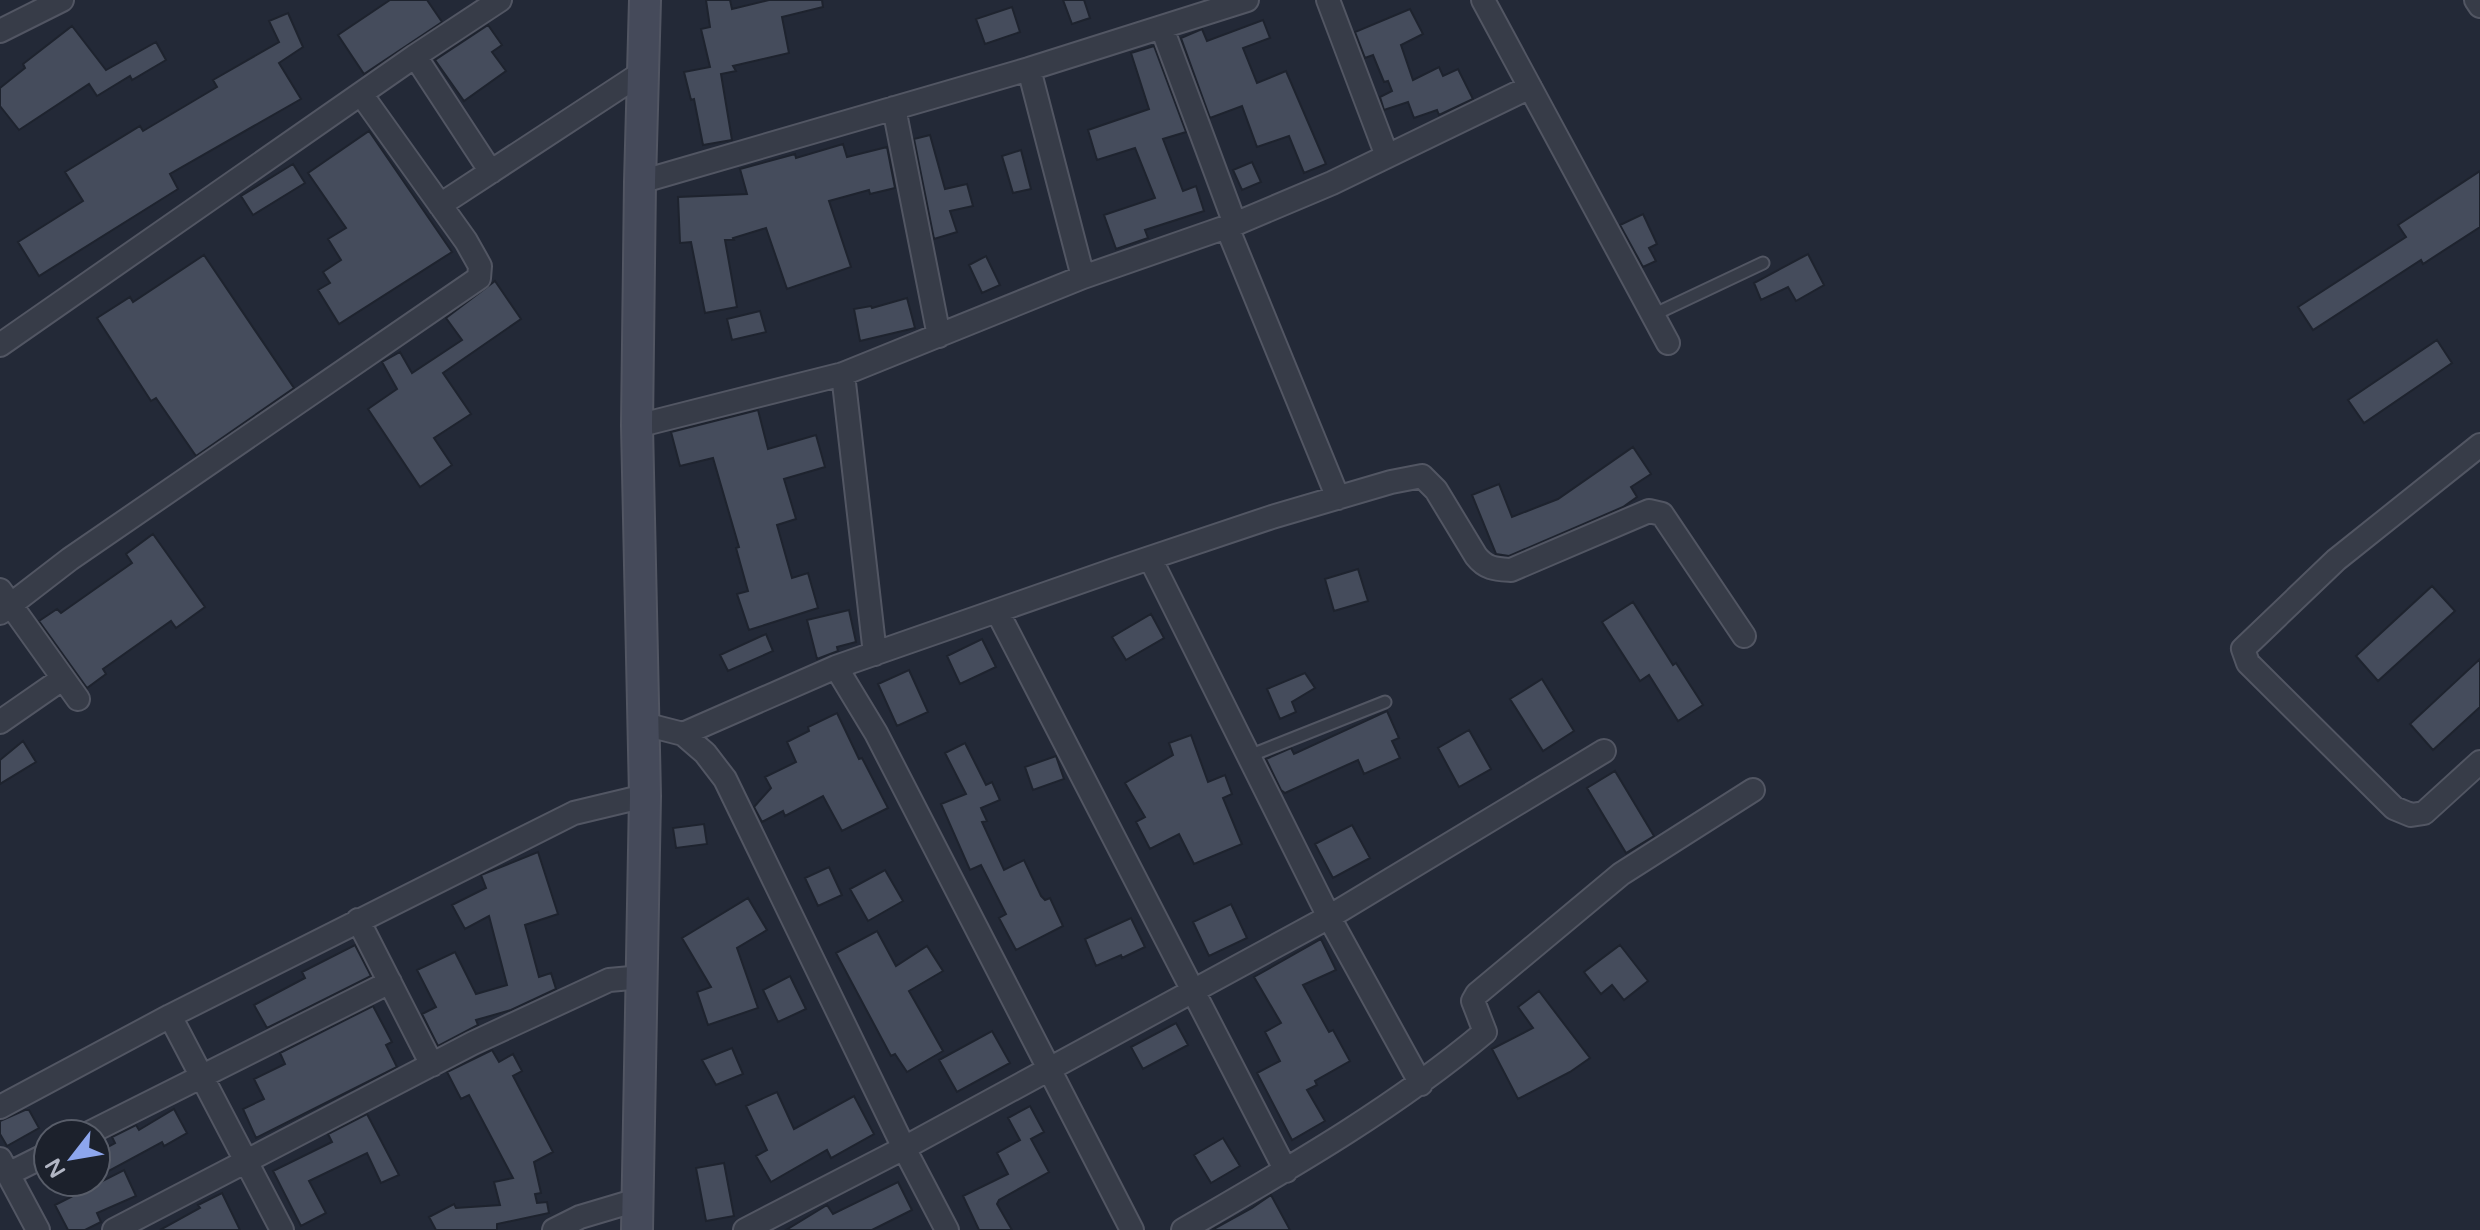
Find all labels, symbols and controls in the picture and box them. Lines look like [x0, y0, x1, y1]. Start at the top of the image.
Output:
north arrow [32, 1118, 112, 1198]
text: N [40, 1154, 71, 1182]

